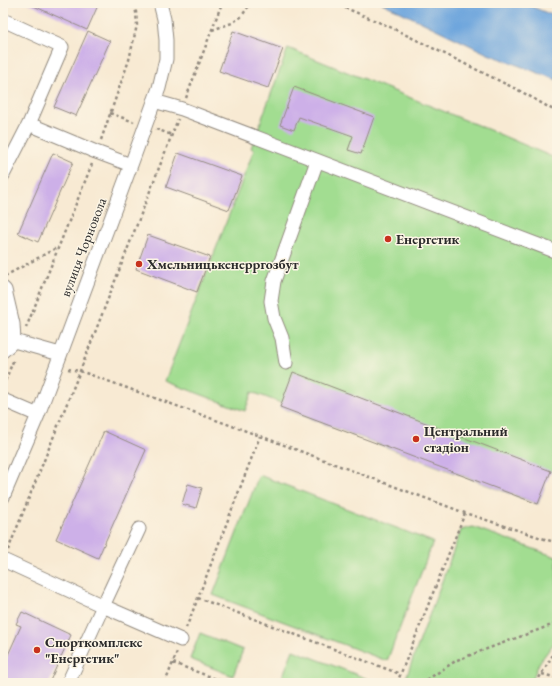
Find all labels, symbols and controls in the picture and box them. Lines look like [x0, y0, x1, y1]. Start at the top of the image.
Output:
street label: вулиця Чорновола [56, 195, 110, 299]
place label: Енергетик [396, 230, 460, 248]
marker: Енергетик [383, 234, 393, 244]
place label: Хмельницькенерргозбут [146, 255, 299, 273]
marker: Хмельницькенерргозбут [134, 259, 144, 269]
place label: Центральний стадіон [424, 422, 508, 456]
marker: Центральний стадіон [411, 434, 421, 444]
place label: Спорткомплекс "Енергетик" [45, 633, 143, 667]
marker: Спорткомплекс "Енергетик" [32, 645, 42, 655]

